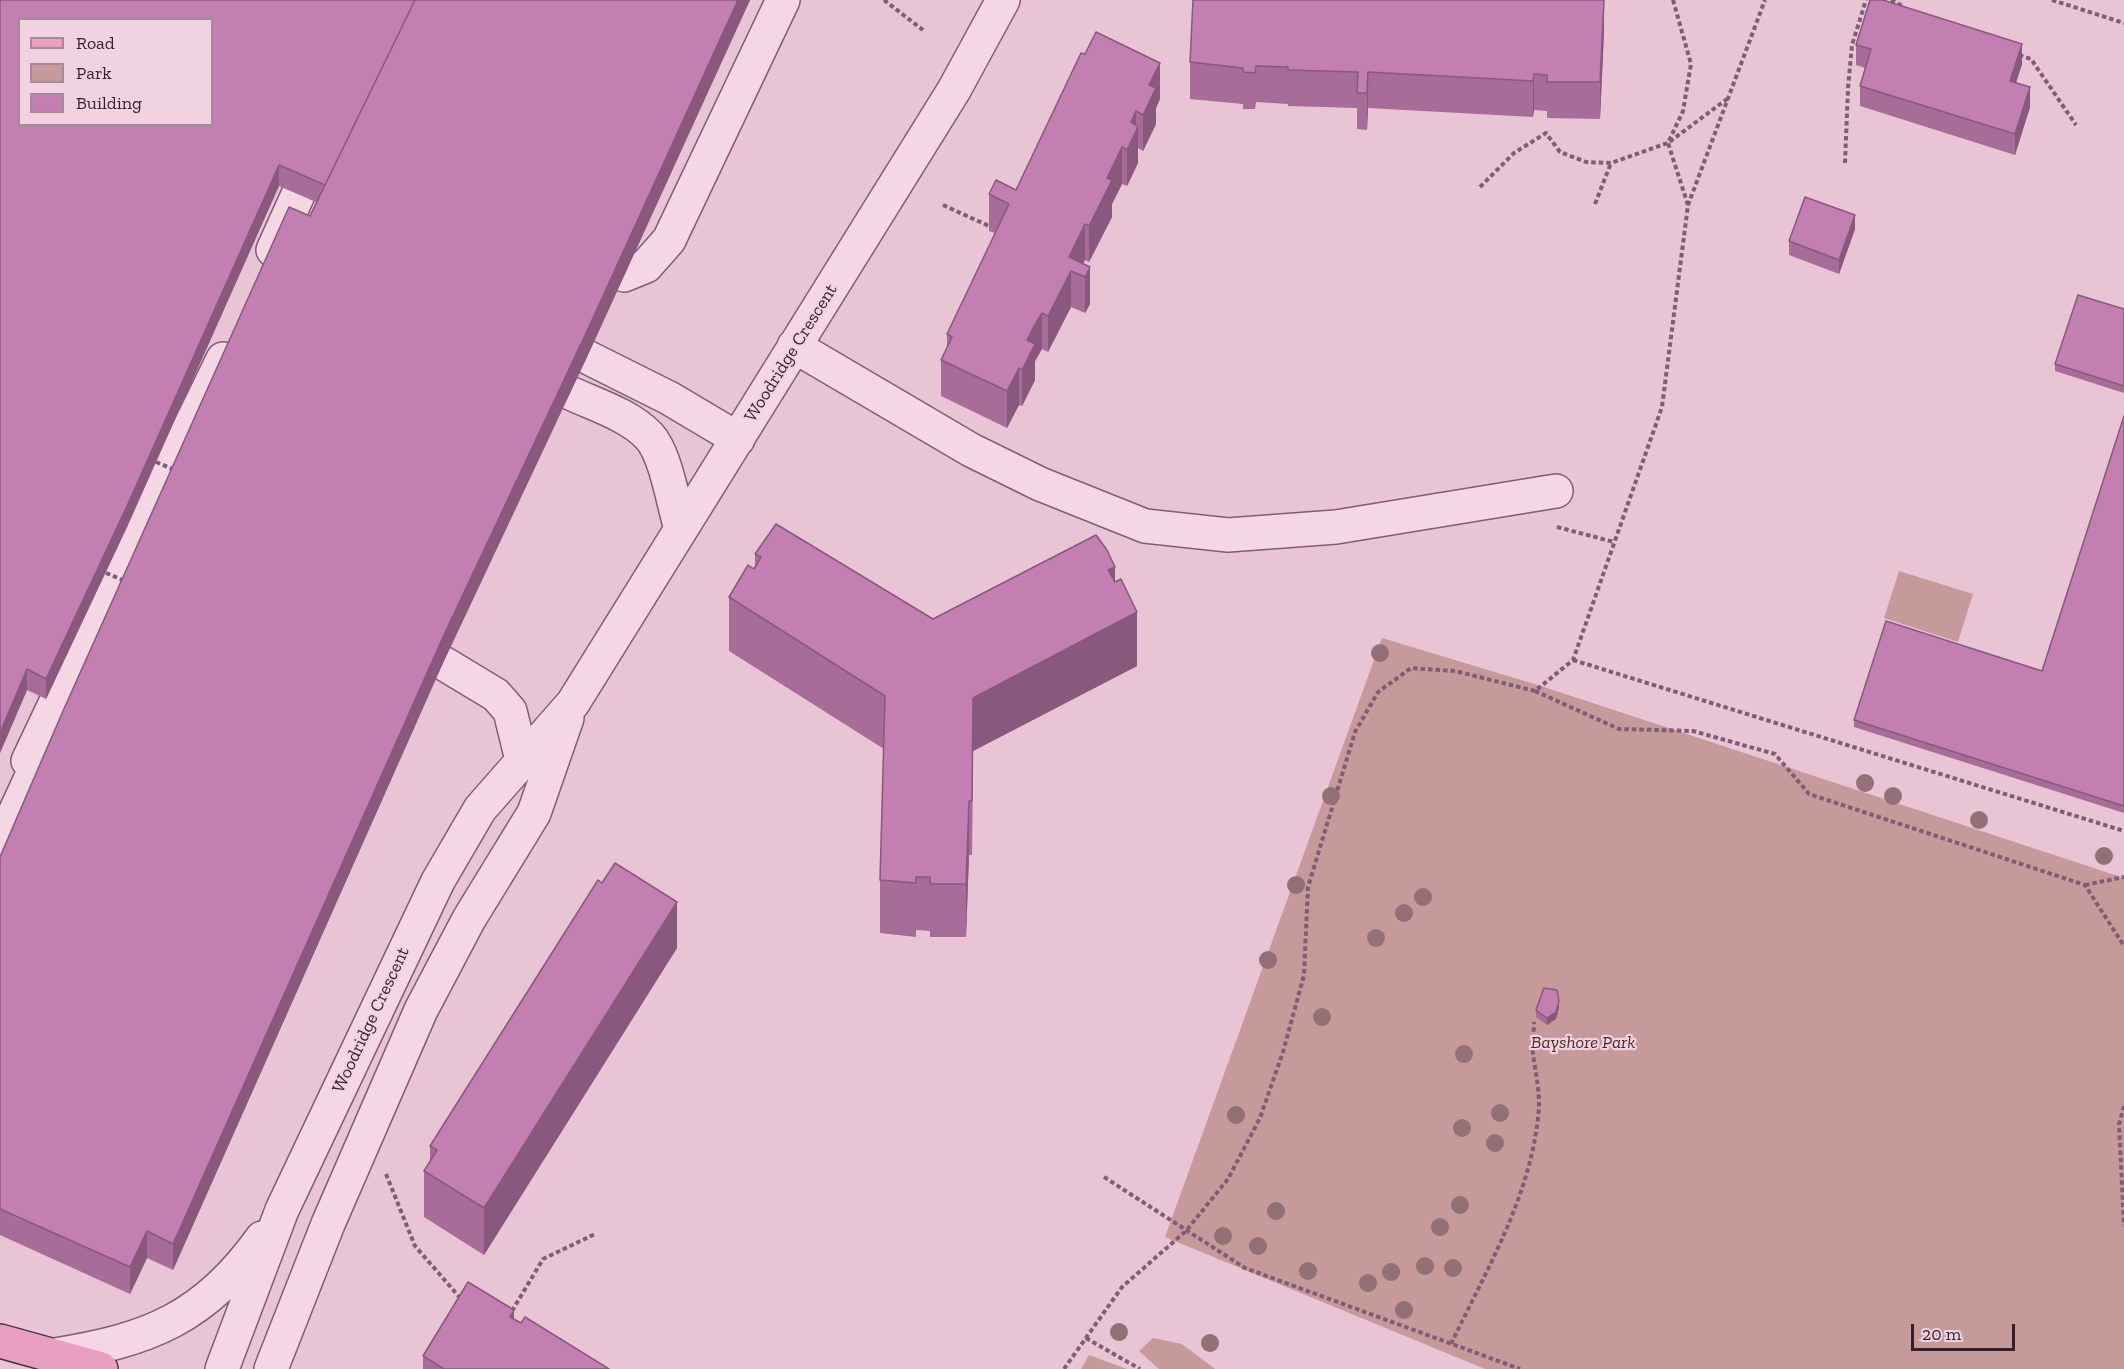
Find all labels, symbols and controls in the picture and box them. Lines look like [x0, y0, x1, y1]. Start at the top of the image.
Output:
legend [18, 18, 213, 126]
text: Road [76, 32, 115, 54]
text: Park [76, 62, 112, 84]
text: Building [76, 92, 142, 114]
street label: Woodridge Crescent [740, 280, 842, 426]
street label: Woodridge Crescent [328, 944, 414, 1096]
park label: Bayshore Park [1531, 1032, 1635, 1054]
scale bar [1914, 1312, 2018, 1350]
text: 20 m [1922, 1323, 1961, 1345]

